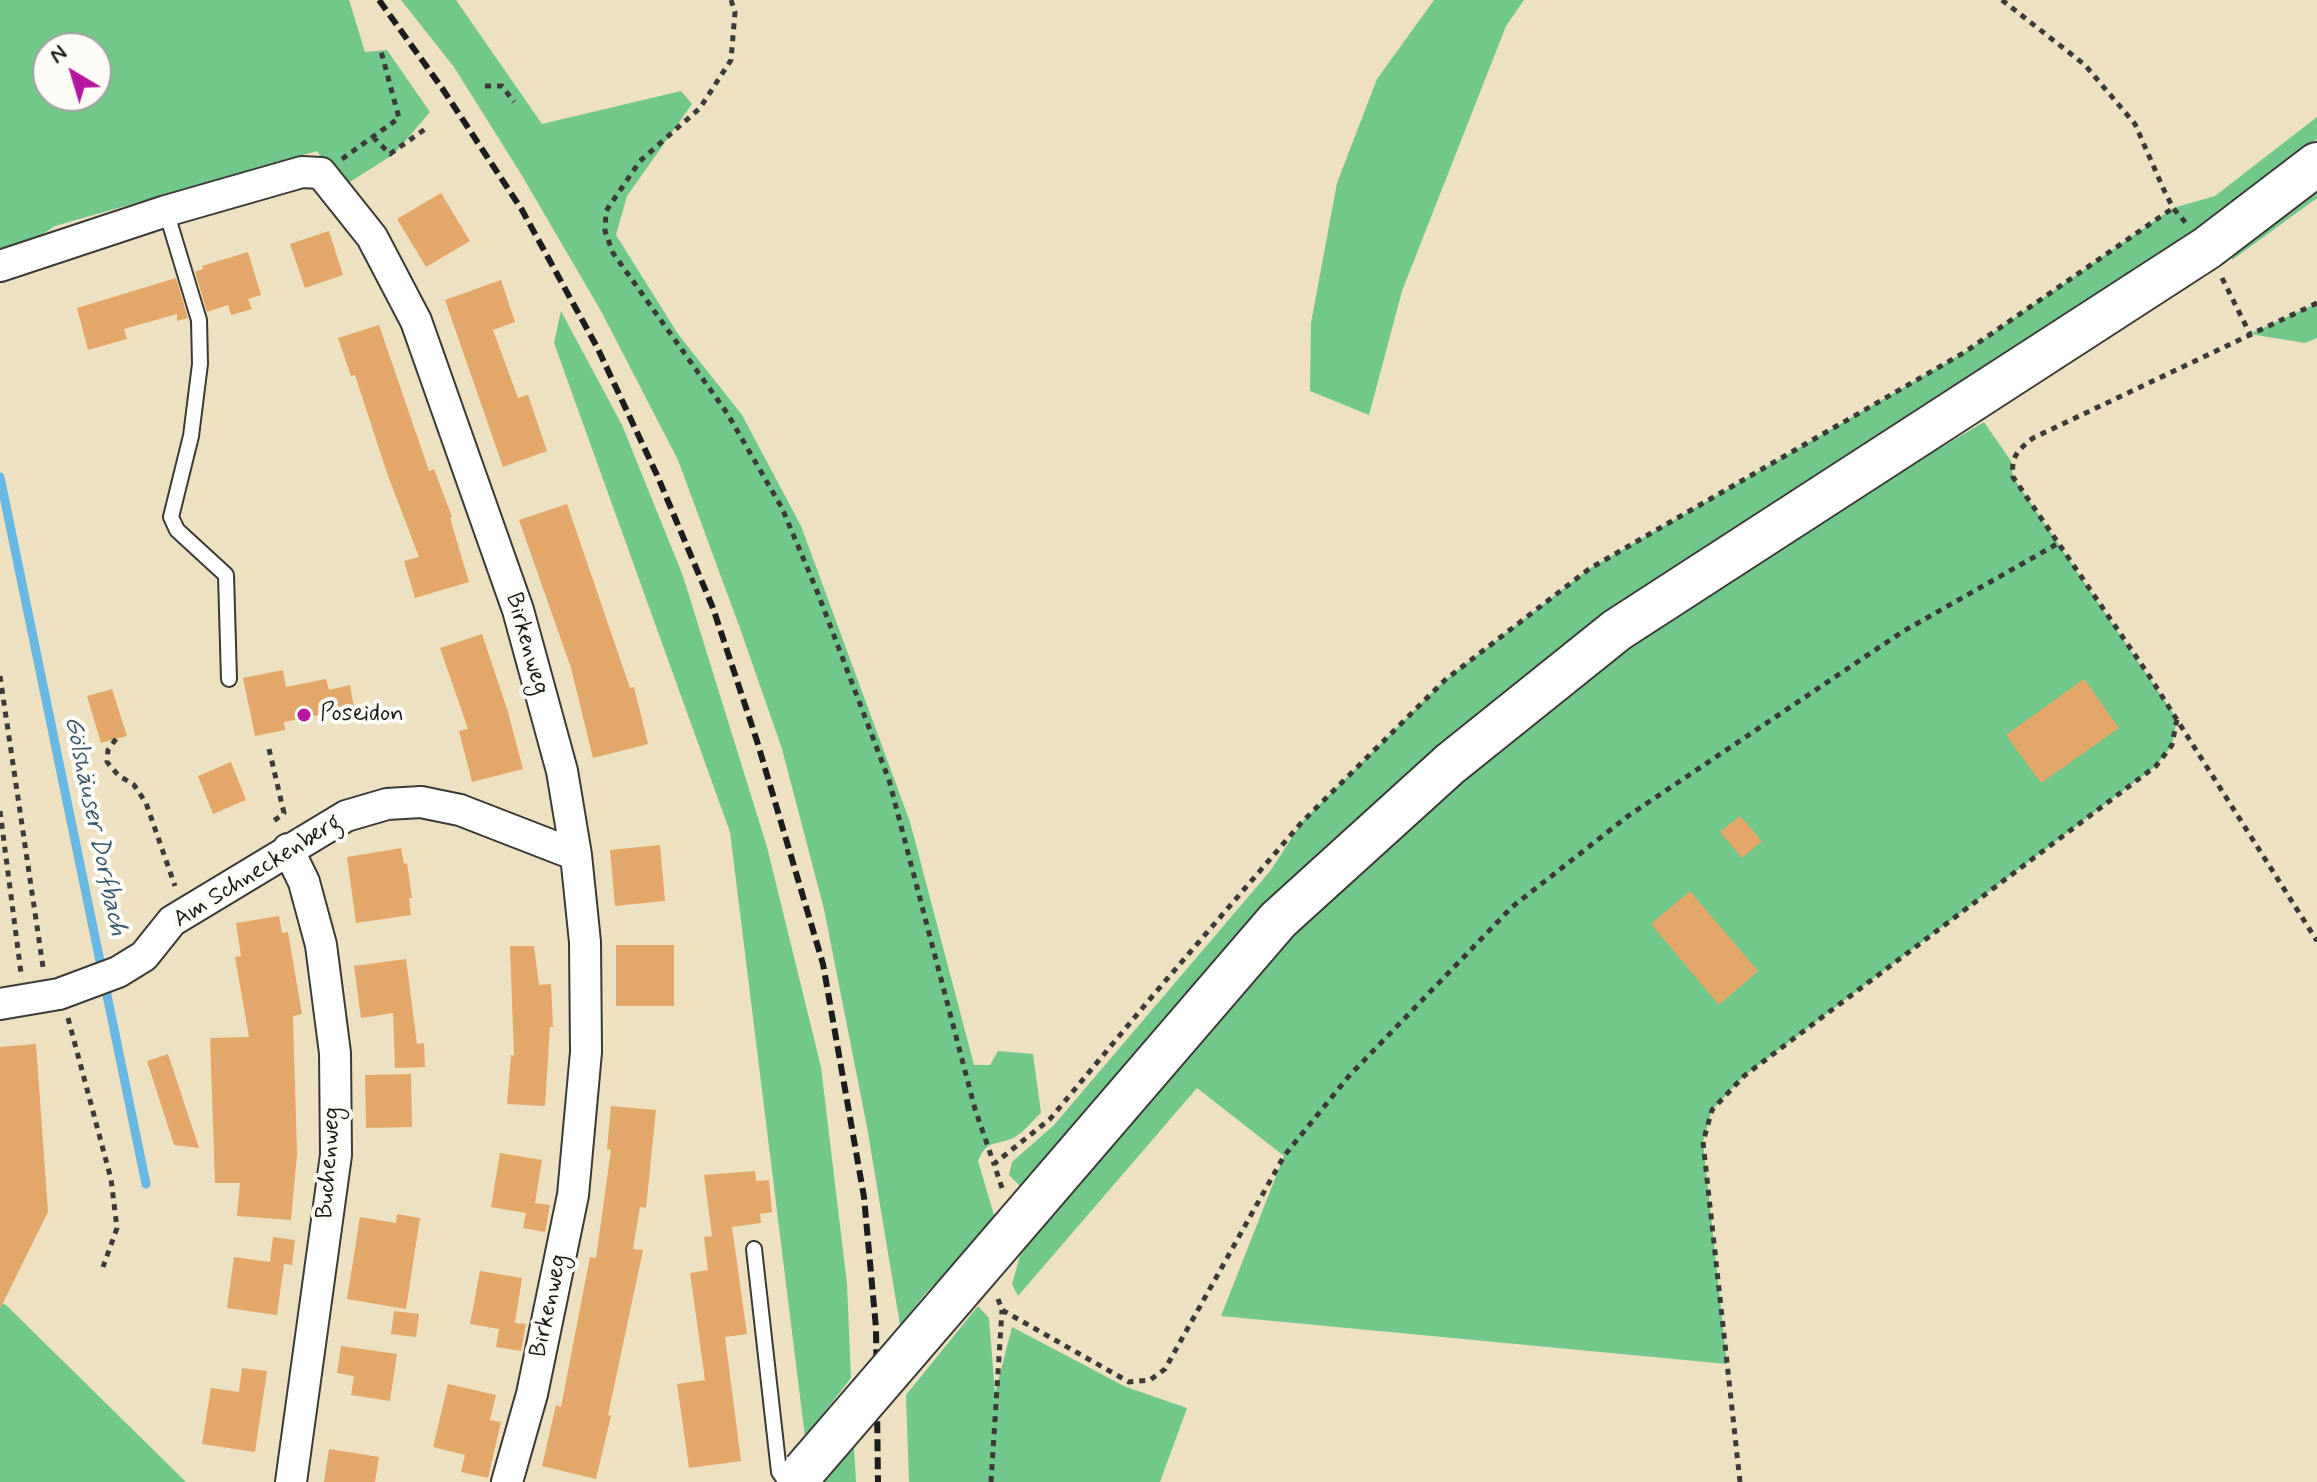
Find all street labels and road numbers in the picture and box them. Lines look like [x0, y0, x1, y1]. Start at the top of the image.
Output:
street label: Birkenweg [498, 590, 554, 698]
street label: Am Schneckenberg [169, 809, 347, 935]
street label: Buchenweg [312, 1106, 348, 1220]
street label: Birkenweg [525, 1252, 575, 1360]

